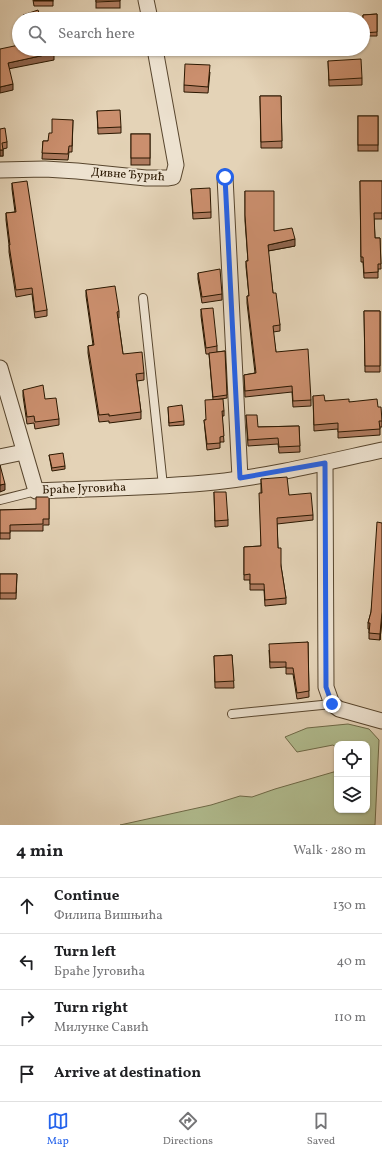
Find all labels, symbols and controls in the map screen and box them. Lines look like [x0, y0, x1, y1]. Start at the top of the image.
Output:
search box [12, 12, 370, 56]
icon: search [26, 23, 48, 45]
text: Search here [58, 24, 135, 45]
street label: Дивне Ђурић [91, 164, 165, 186]
route start [216, 168, 234, 186]
street label: Браће Југовића [42, 480, 126, 498]
route end [323, 695, 341, 713]
map controls [334, 741, 370, 813]
button: locate [334, 741, 370, 777]
button: layers [334, 777, 370, 813]
text: 4 min [16, 840, 63, 863]
text: Walk · 280 m [293, 842, 366, 860]
text: Continue [54, 886, 119, 907]
icon: ahead [16, 895, 38, 917]
text: 130 m [333, 897, 366, 915]
text: Филипа Вишњића [54, 907, 163, 925]
text: Turn left [54, 942, 116, 963]
icon: left [16, 951, 38, 973]
text: 40 m [337, 953, 366, 971]
text: Браће Југовића [54, 963, 145, 981]
text: Turn right [54, 998, 128, 1019]
icon: right [16, 1007, 38, 1029]
text: 110 m [334, 1009, 366, 1027]
text: Милунке Савић [54, 1019, 149, 1037]
icon: arrive [16, 1063, 38, 1085]
text: Arrive at destination [54, 1063, 201, 1084]
tab: Map [47, 1110, 69, 1149]
tab: Directions [163, 1110, 213, 1149]
tab: Saved [307, 1110, 335, 1149]

